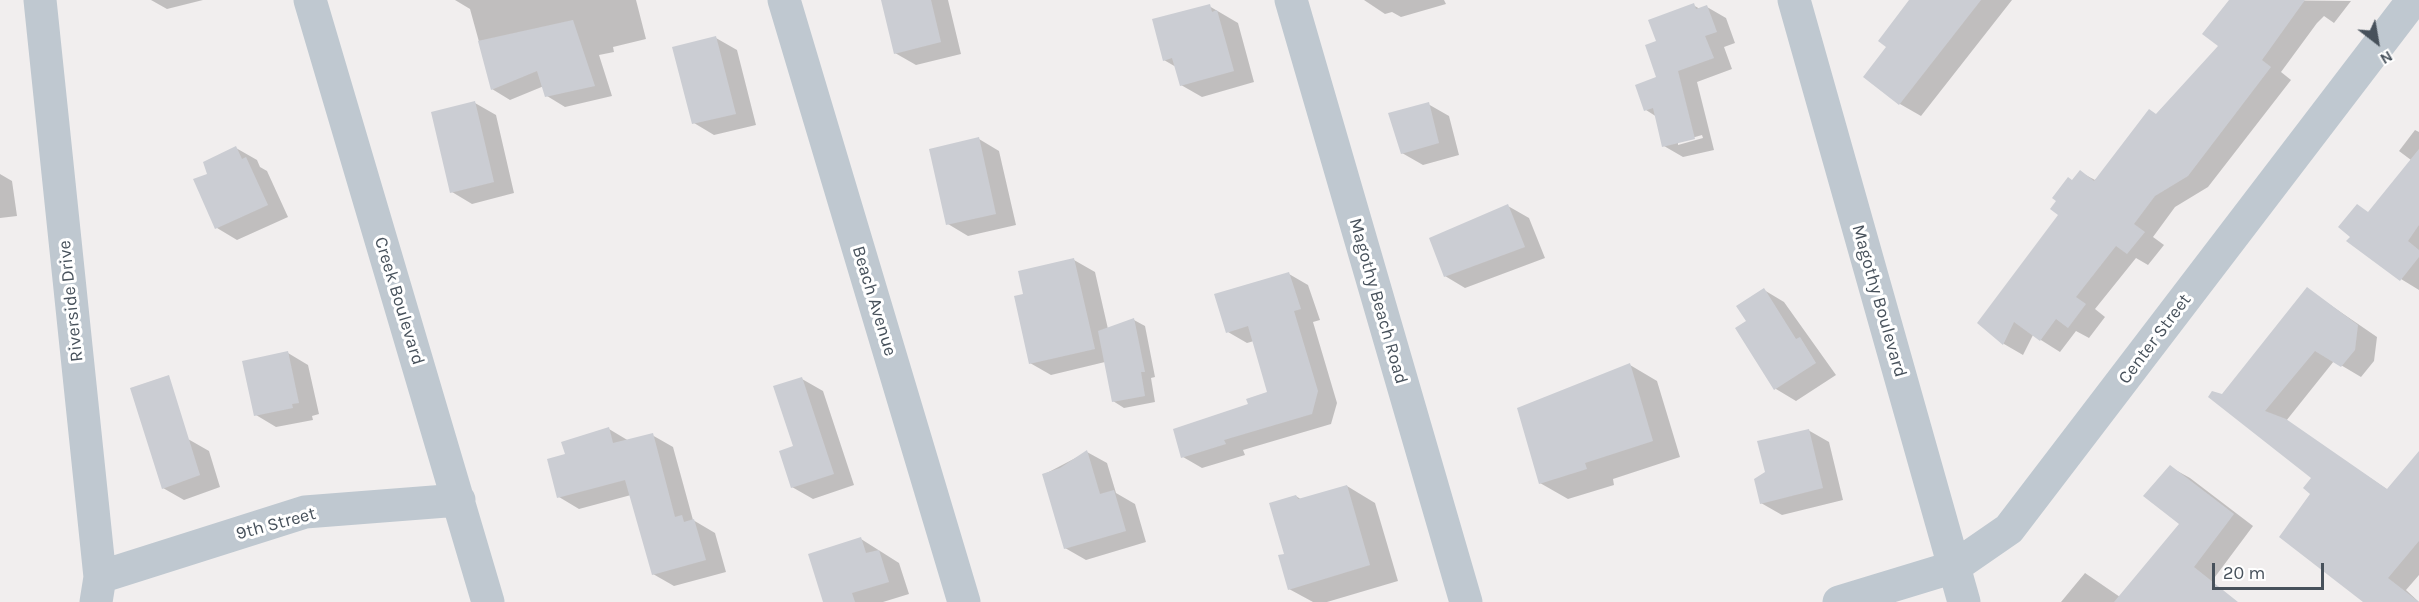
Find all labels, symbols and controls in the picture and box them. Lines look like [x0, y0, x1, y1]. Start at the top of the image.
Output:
north arrow [2347, 12, 2407, 72]
text: N [2377, 47, 2396, 69]
street label: Magothy Beach Road [1344, 216, 1412, 386]
street label: Magothy Boulevard [1847, 222, 1911, 380]
street label: Creek Boulevard [369, 234, 429, 368]
street label: Riverside Drive [54, 239, 88, 363]
street label: Beach Avenue [847, 243, 901, 359]
street label: Center Street [2114, 290, 2196, 388]
street label: 9th Street [234, 503, 318, 545]
scale bar [2215, 551, 2328, 589]
text: 20 m [2223, 562, 2265, 584]

